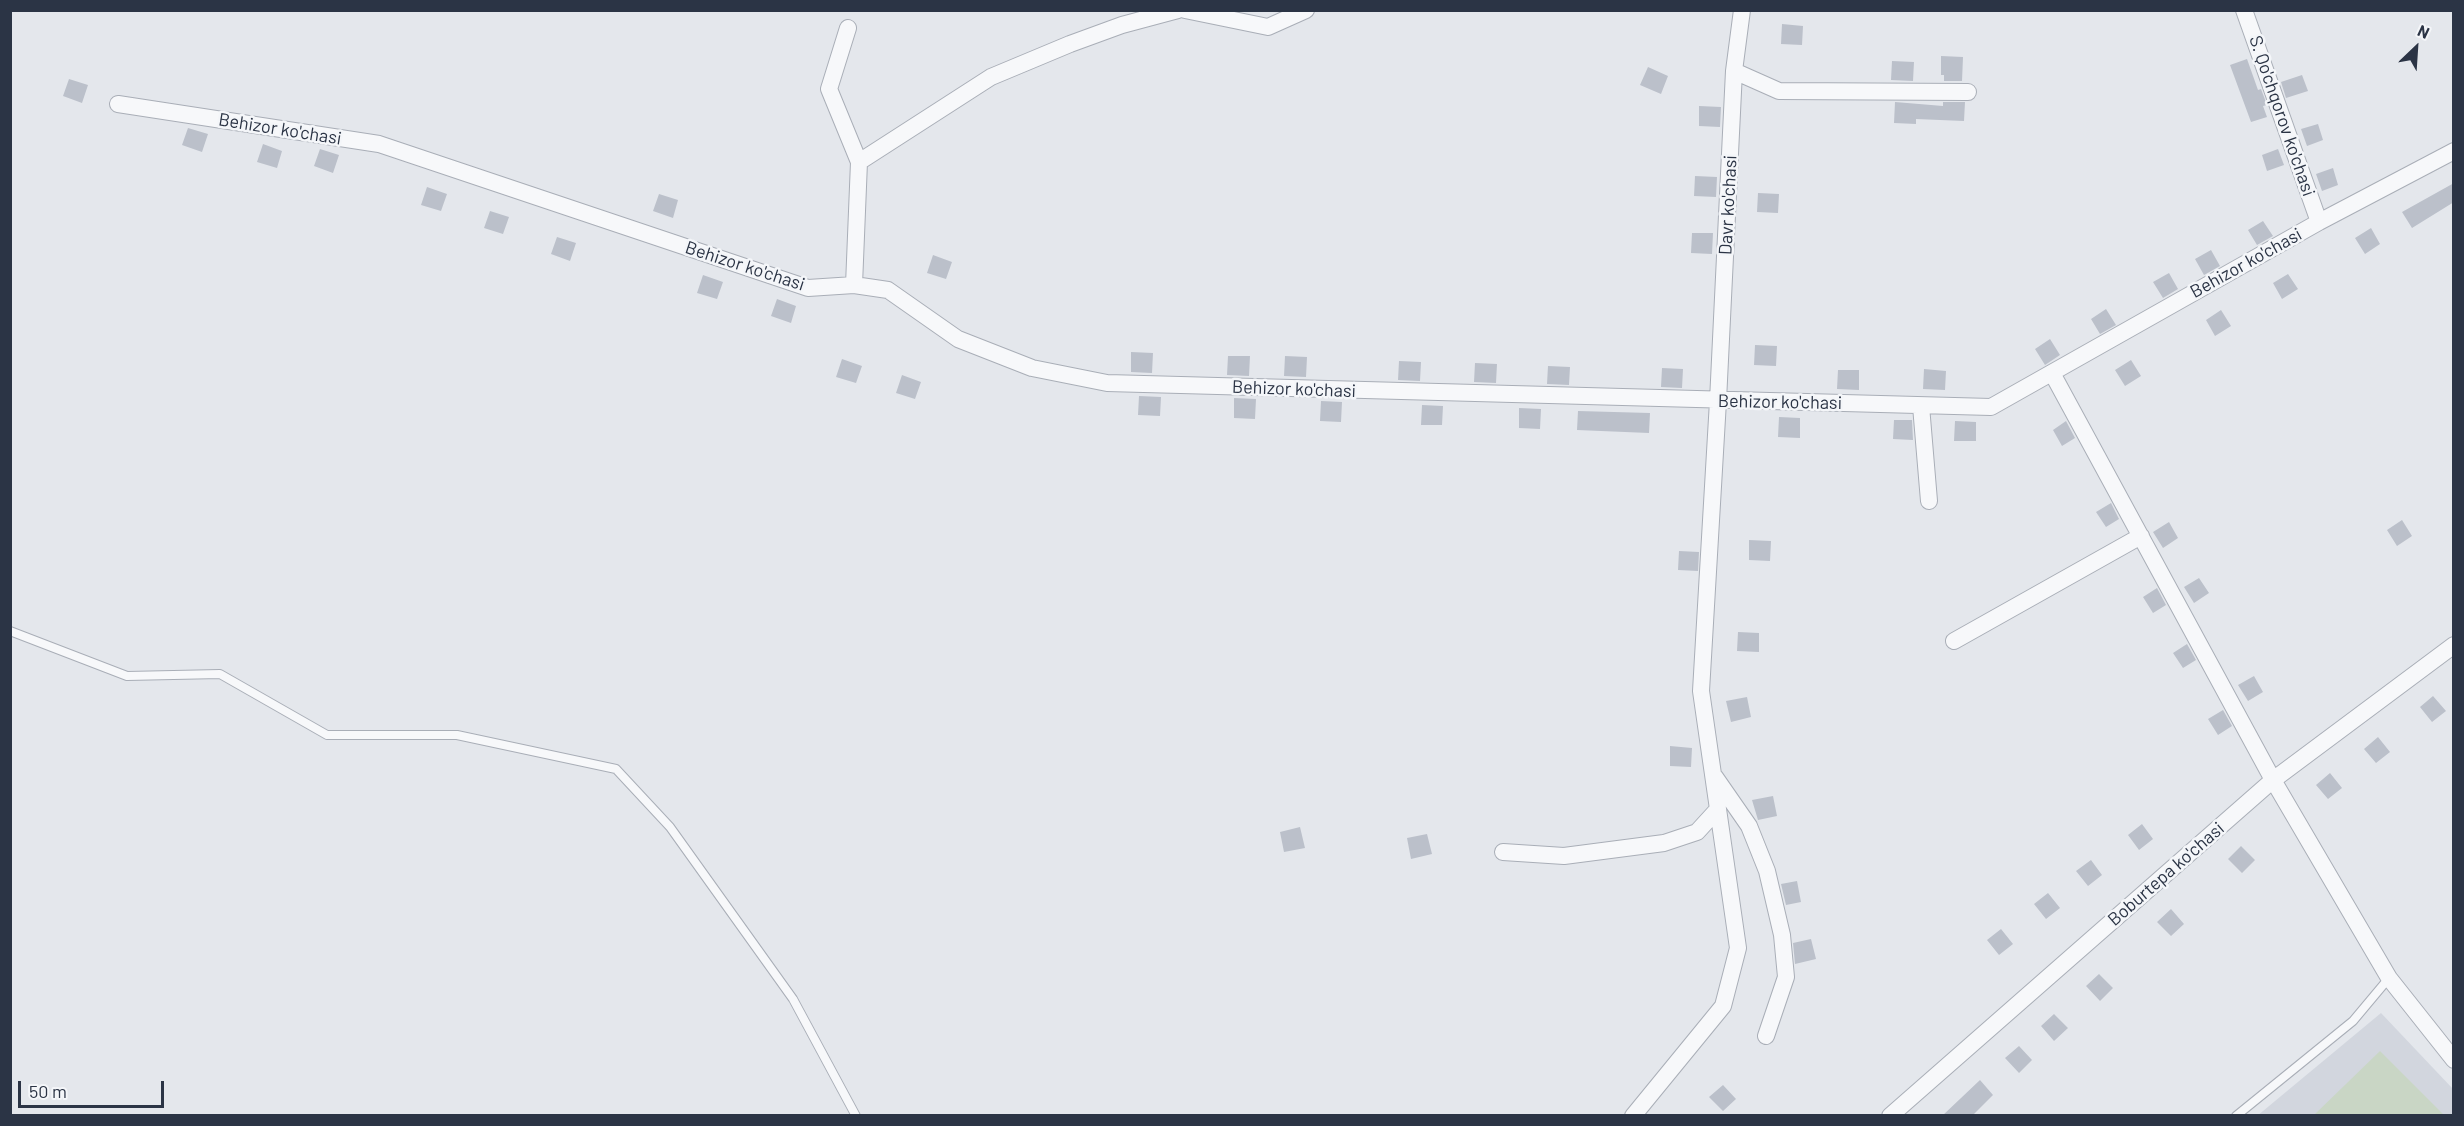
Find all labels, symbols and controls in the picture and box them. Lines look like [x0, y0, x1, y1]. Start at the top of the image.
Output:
north arrow [2386, 18, 2446, 78]
text: N [2415, 20, 2433, 42]
street label: S. Qo'chqorov ko'chasi [2244, 33, 2320, 199]
street label: Behizor ko'chasi [217, 109, 343, 149]
street label: Davr ko'chasi [1715, 154, 1741, 256]
street label: Behizor ko'chasi [2186, 223, 2306, 303]
street label: Behizor ko'chasi [683, 237, 807, 295]
street label: Behizor ko'chasi [1231, 376, 1357, 402]
street label: Behizor ko'chasi [1718, 390, 1842, 414]
street label: Boburtepa ko'chasi [2103, 818, 2229, 930]
scale bar [21, 1069, 166, 1107]
text: 50 m [29, 1080, 67, 1102]

